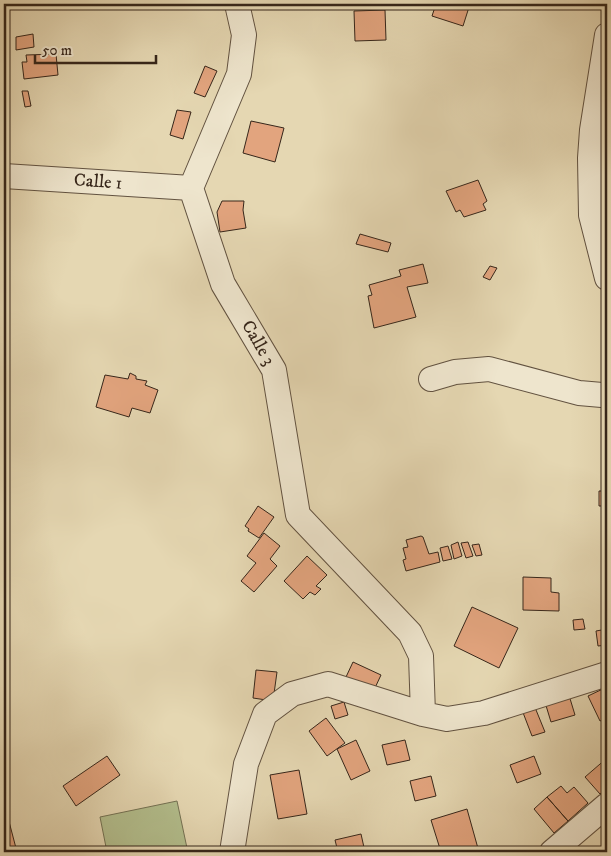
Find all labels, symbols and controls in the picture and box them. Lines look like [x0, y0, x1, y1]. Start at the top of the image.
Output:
scale bar [35, 32, 156, 64]
text: 50 m [42, 41, 72, 60]
street label: Calle 1 [73, 169, 123, 195]
street label: Calle 3 [236, 317, 280, 369]

